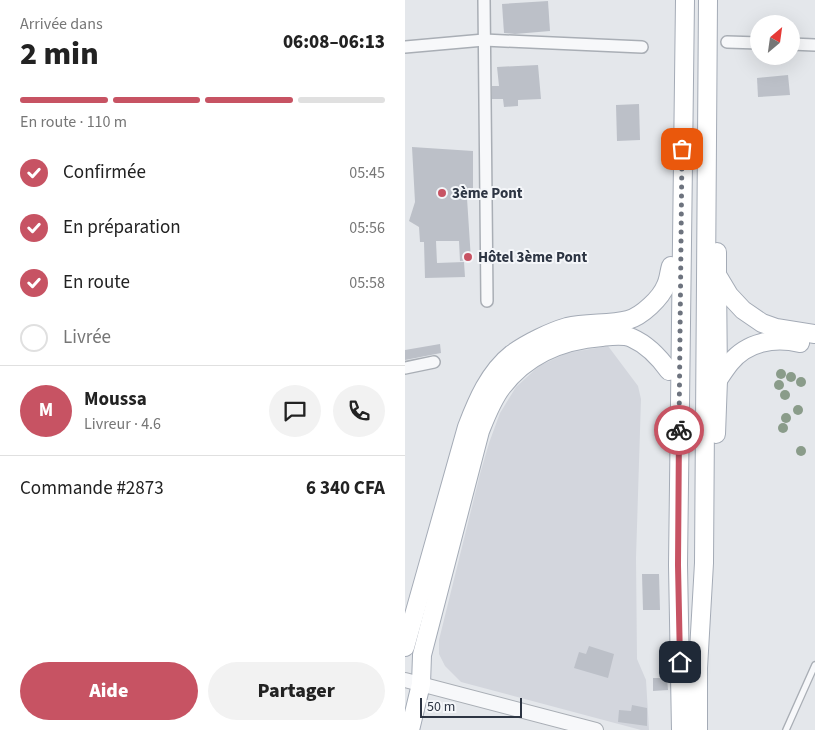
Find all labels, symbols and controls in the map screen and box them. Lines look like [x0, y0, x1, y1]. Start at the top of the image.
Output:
text: Arrivée dans [20, 13, 103, 35]
north arrow [750, 15, 800, 65]
map controls [750, 15, 800, 65]
text: 06:08–06:13 [283, 29, 385, 56]
text: 2 min [20, 31, 99, 77]
text: En route · 110 m [20, 111, 127, 133]
pin [661, 128, 703, 170]
icon: bag [668, 135, 696, 163]
icon: check [20, 159, 48, 187]
text: Confirmée [63, 159, 146, 186]
text: 05:45 [349, 162, 385, 184]
place label: 3ème Pont [452, 183, 523, 204]
marker: 3ème Pont [436, 187, 448, 199]
icon: check [20, 214, 48, 242]
text: En préparation [63, 214, 181, 241]
text: 05:56 [349, 217, 385, 239]
place label: Hôtel 3ème Pont [478, 247, 587, 268]
marker: Hôtel 3ème Pont [462, 251, 474, 263]
icon: check [20, 269, 48, 297]
text: En route [63, 269, 130, 296]
text: 05:58 [349, 272, 385, 294]
text: Livrée [63, 324, 111, 351]
button: chat [269, 385, 321, 437]
button: phone [333, 385, 385, 437]
text: Moussa [84, 386, 147, 413]
text: M [39, 397, 53, 424]
courier [654, 405, 704, 455]
text: Livreur · 4.6 [84, 413, 161, 435]
icon: bike [665, 416, 693, 444]
text: Commande #2873 [20, 475, 164, 502]
text: 6 340 CFA [306, 475, 385, 502]
pin [659, 641, 701, 683]
icon: home [666, 648, 694, 676]
button: Aide [20, 662, 198, 720]
button: Partager [208, 662, 385, 720]
scale bar [420, 695, 523, 718]
text: 50 m [427, 697, 455, 717]

